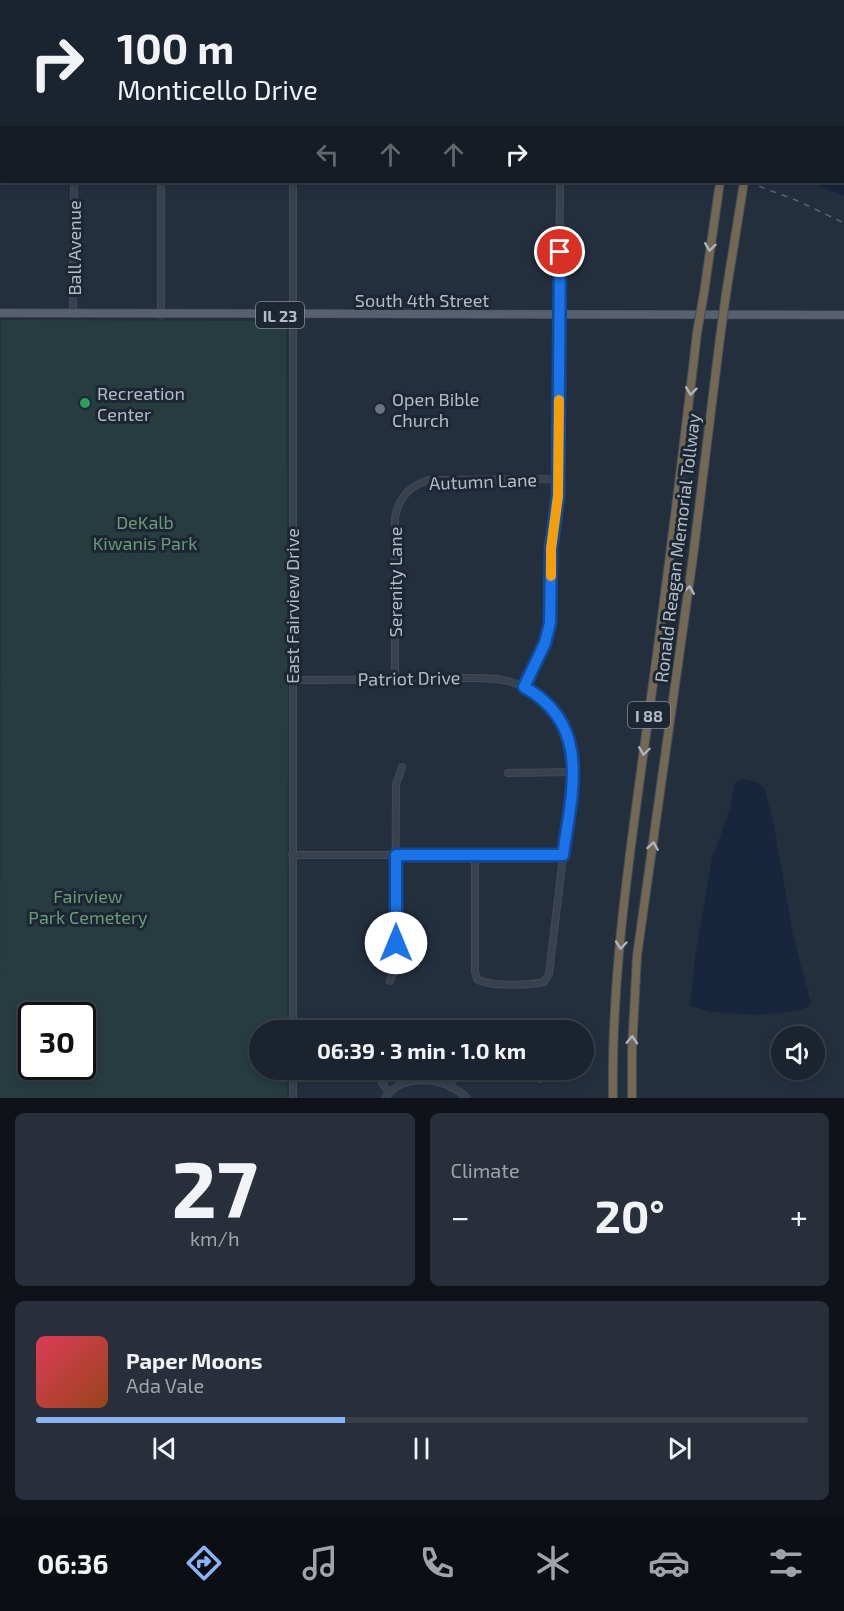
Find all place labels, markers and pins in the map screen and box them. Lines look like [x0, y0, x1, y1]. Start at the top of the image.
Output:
pin [534, 226, 585, 277]
place label: Recreation Center [97, 382, 185, 425]
place label: Open Bible Church [392, 388, 480, 431]
marker: Recreation Center [78, 396, 92, 410]
marker: Open Bible Church [373, 402, 387, 416]

